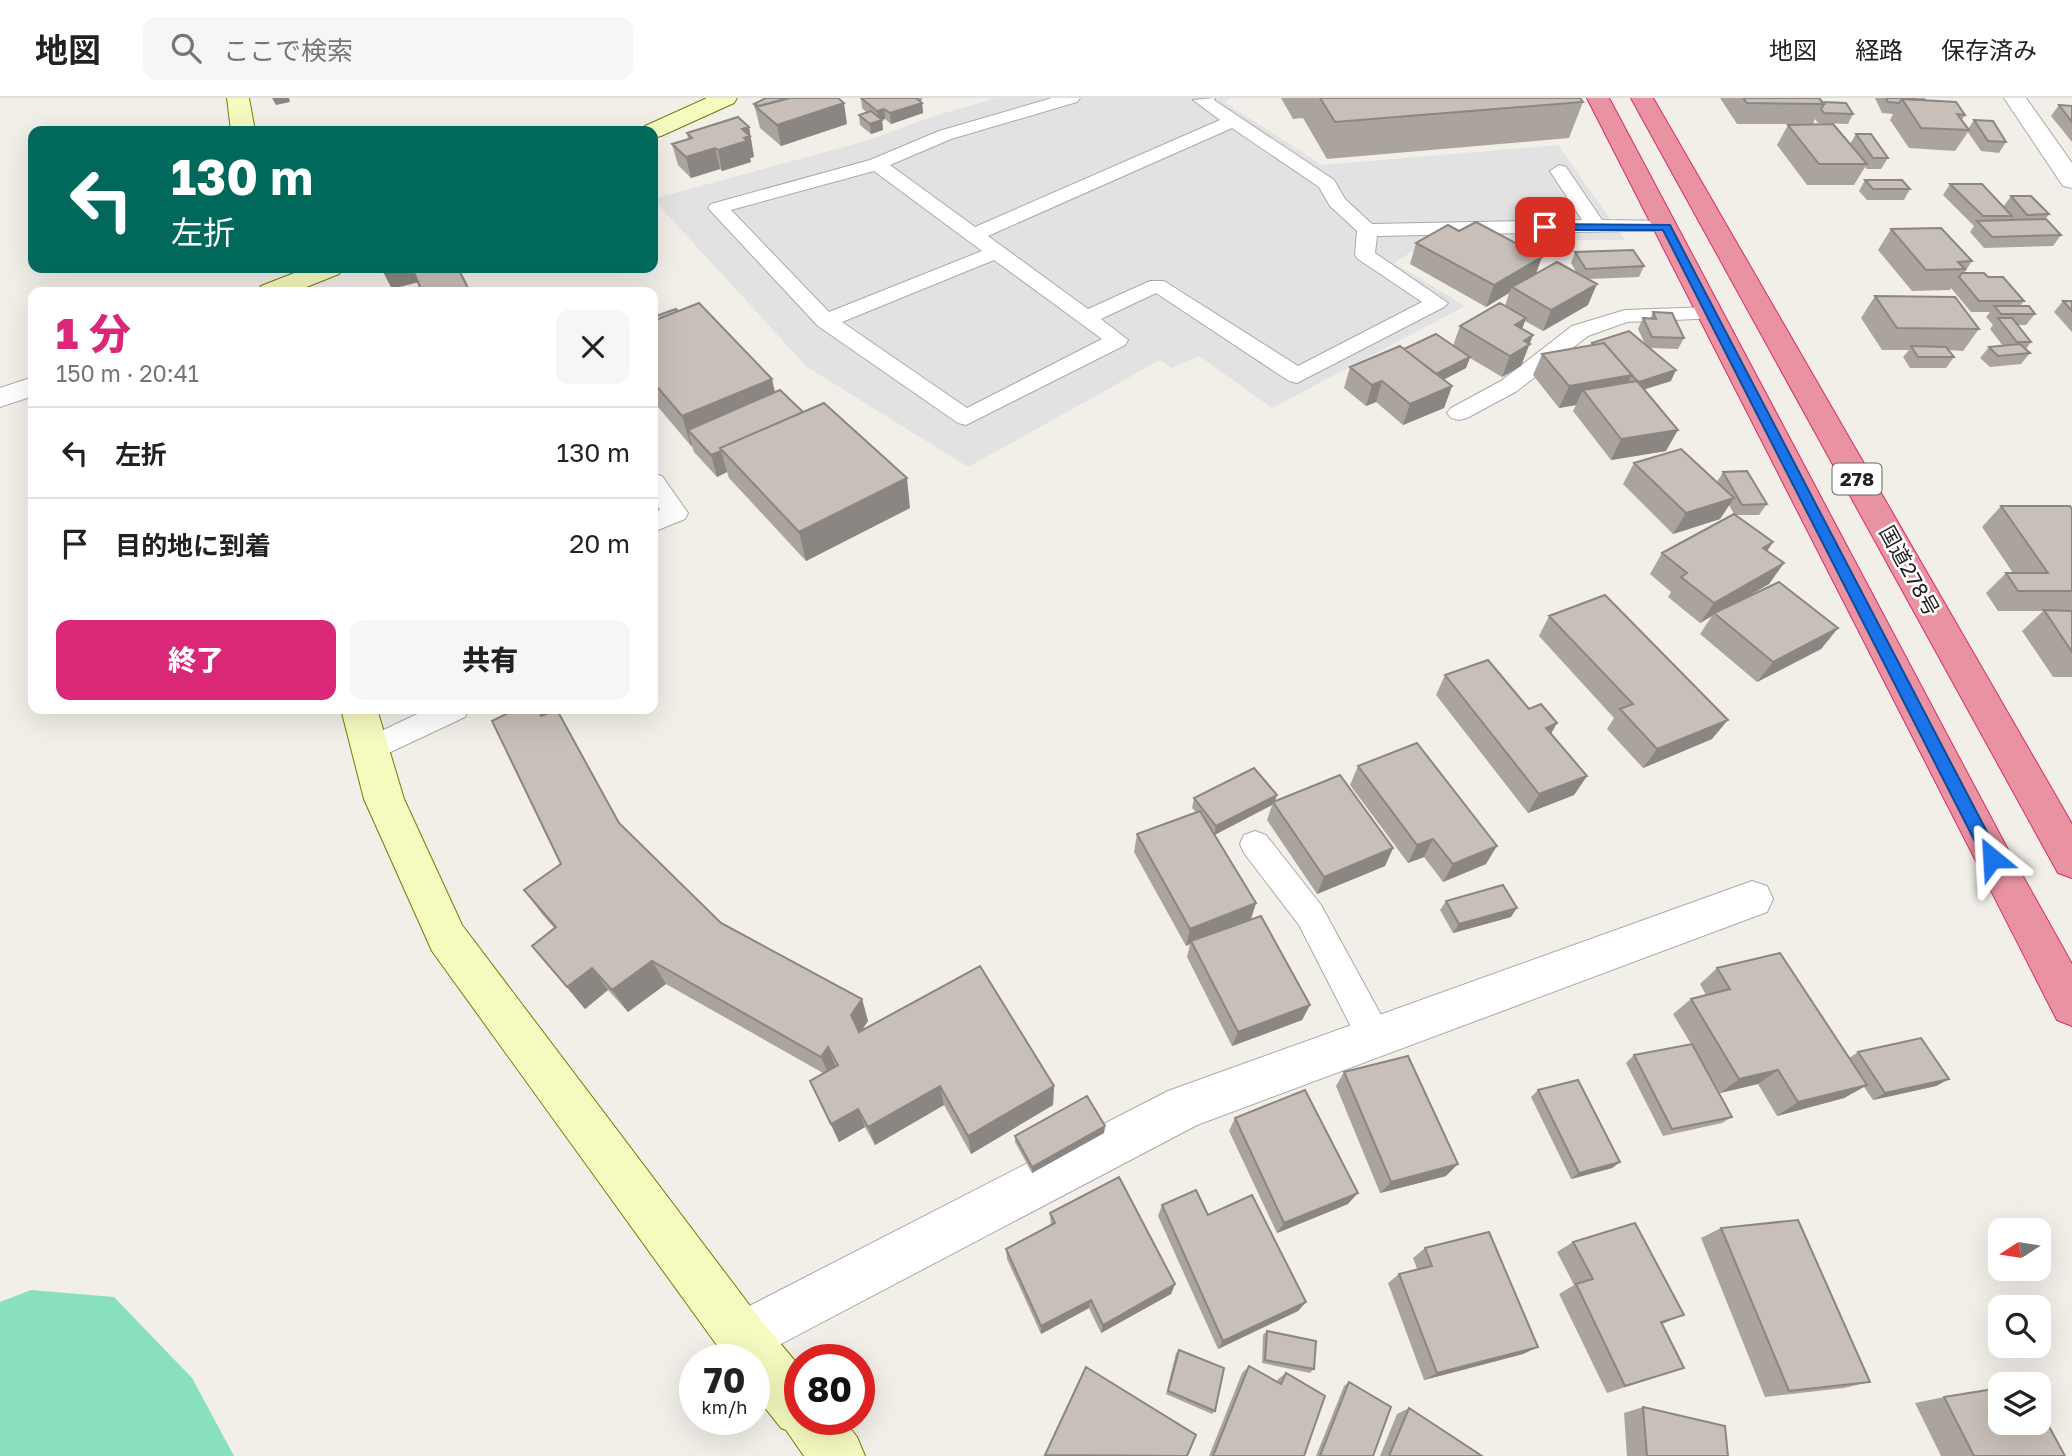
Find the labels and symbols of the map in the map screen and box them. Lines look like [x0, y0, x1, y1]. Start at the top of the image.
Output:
pin [1515, 197, 1575, 257]
road number: 278 [1832, 464, 1882, 494]
street label: 国道278号 [1874, 521, 1945, 620]
position arrow [1955, 821, 2029, 895]
north arrow [1988, 1218, 2051, 1281]
speed limit sign: 80 [784, 1344, 875, 1435]

